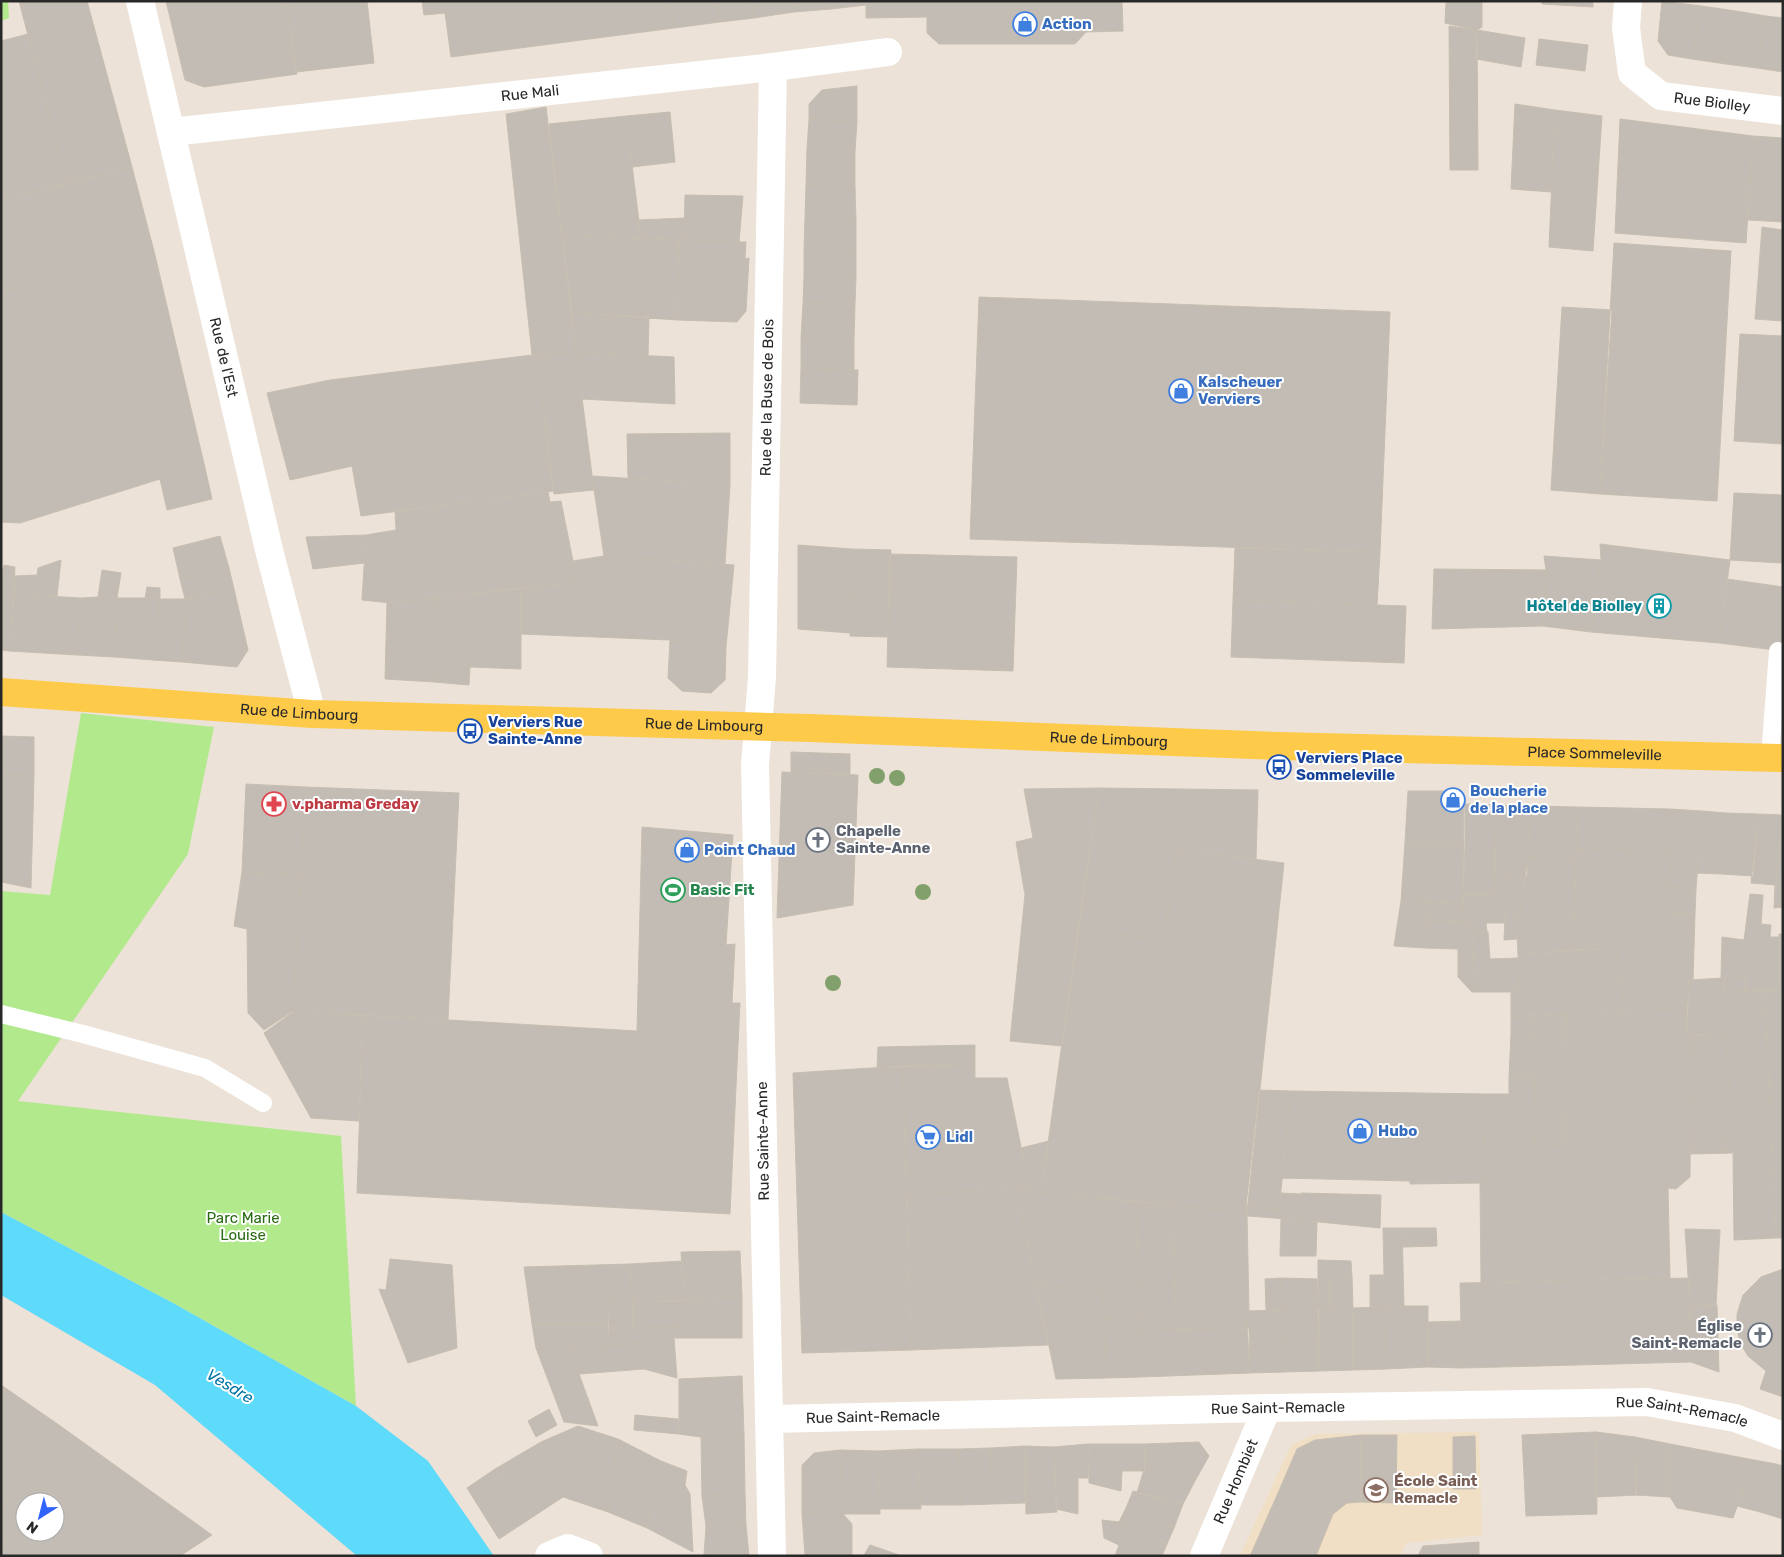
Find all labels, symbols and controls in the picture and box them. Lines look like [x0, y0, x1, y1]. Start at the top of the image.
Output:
shop icon: Action [1012, 11, 1038, 37]
place label: Action [1042, 15, 1092, 33]
street label: Rue Mali [500, 81, 560, 105]
street label: Rue Biolley [1673, 89, 1751, 116]
street label: Rue de l'Est [206, 316, 242, 399]
street label: Rue de la Buse de Bois [757, 318, 777, 476]
place label: Kalscheuer Verviers [1198, 373, 1282, 408]
shop icon: Kalscheuer Verviers [1168, 378, 1194, 404]
building icon: Hôtel de Biolley [1646, 593, 1672, 619]
place label: Hôtel de Biolley [1527, 597, 1642, 615]
street label: Rue de Limbourg [240, 700, 359, 724]
place label: Verviers Rue Sainte-Anne [488, 713, 583, 748]
street label: Rue de Limbourg [645, 714, 764, 736]
bus stop icon: Verviers Rue Sainte-Anne [457, 718, 483, 744]
street label: Rue de Limbourg [1049, 728, 1168, 751]
street label: Place Sommeleville [1527, 743, 1662, 764]
place label: Verviers Place Sommeleville [1296, 749, 1403, 784]
bus stop icon: Verviers Place Sommeleville [1266, 754, 1292, 780]
place label: Boucherie de la place [1470, 782, 1548, 817]
shop icon: Boucherie de la place [1440, 787, 1466, 813]
pharmacy icon: v.pharma Greday [261, 791, 287, 817]
place label: v.pharma Greday [292, 795, 419, 813]
place label: Chapelle Sainte-Anne [836, 822, 930, 857]
church icon: Chapelle Sainte-Anne [805, 827, 831, 853]
shop icon: Point Chaud [674, 837, 700, 863]
place label: Point Chaud [704, 841, 795, 859]
sports icon: Basic Fit [660, 877, 686, 903]
place label: Basic Fit [690, 881, 755, 899]
street label: Rue Sainte-Anne [753, 1081, 773, 1201]
shop icon: Hubo [1347, 1118, 1373, 1144]
place label: Hubo [1378, 1122, 1417, 1140]
supermarket icon: Lidl [915, 1124, 941, 1150]
place label: Lidl [946, 1128, 973, 1146]
park label: Parc Marie Louise [206, 1209, 280, 1244]
place label: Église Saint-Remacle [1631, 1317, 1742, 1352]
church icon: Église Saint-Remacle [1747, 1322, 1773, 1348]
water label: Vesdre [203, 1365, 257, 1407]
street label: Rue Saint-Remacle [1616, 1393, 1751, 1431]
street label: Rue Saint-Remacle [1211, 1398, 1345, 1418]
street label: Rue Saint-Remacle [806, 1406, 940, 1427]
street label: Rue Hombiet [1210, 1436, 1262, 1527]
place label: École Saint Remacle [1394, 1472, 1478, 1507]
school or university icon: École Saint Remacle [1363, 1477, 1389, 1503]
north arrow [15, 1492, 65, 1542]
text: N [24, 1517, 42, 1537]

